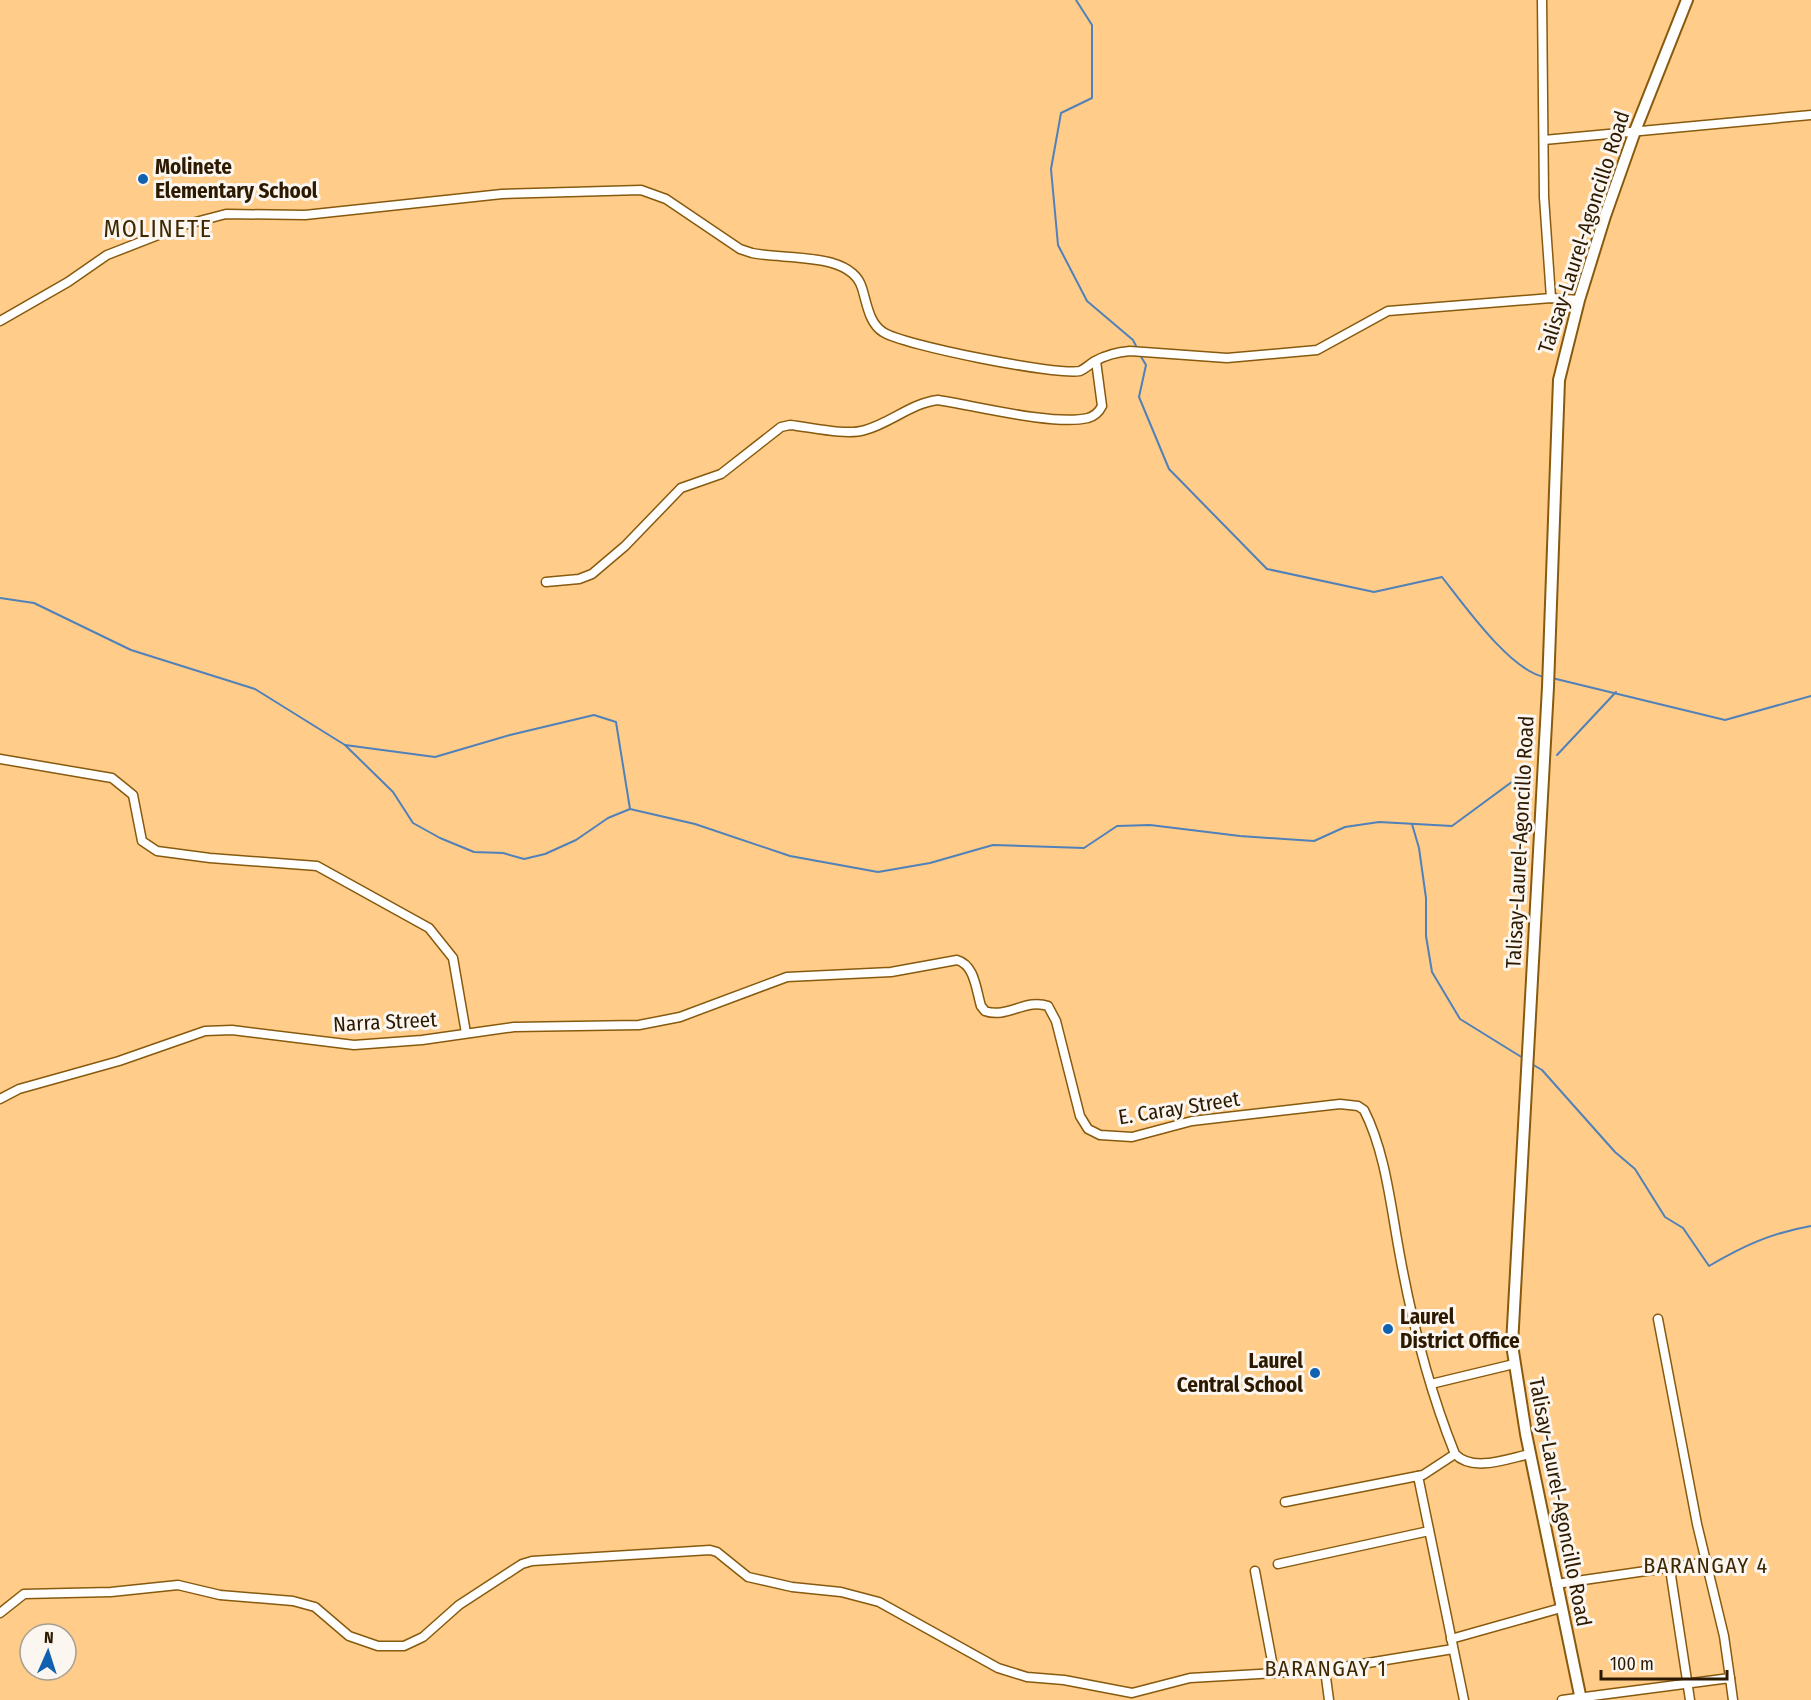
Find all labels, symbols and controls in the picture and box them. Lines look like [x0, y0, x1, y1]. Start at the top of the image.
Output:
street label: Talisay-Laurel-Agoncillo Road [1533, 108, 1635, 356]
place label: Molinete Elementary School [155, 154, 318, 204]
marker: Molinete Elementary School [136, 172, 150, 186]
district label: MOLINETE [103, 215, 213, 243]
street label: Talisay-Laurel-Agoncillo Road [1500, 715, 1540, 969]
street label: Narra Street [332, 1006, 438, 1038]
street label: E. Caray Street [1116, 1086, 1242, 1130]
place label: Laurel District Office [1400, 1304, 1520, 1354]
marker: Laurel District Office [1381, 1322, 1395, 1336]
place label: Laurel Central School [1177, 1348, 1303, 1398]
marker: Laurel Central School [1308, 1366, 1322, 1380]
street label: Talisay-Laurel-Agoncillo Road [1523, 1375, 1597, 1629]
district label: BARANGAY 4 [1643, 1552, 1769, 1579]
north arrow [18, 1622, 78, 1682]
text: N [43, 1628, 54, 1647]
scale bar [1601, 1643, 1727, 1681]
text: 100 m [1610, 1653, 1654, 1675]
district label: BARANGAY 1 [1264, 1655, 1388, 1682]

